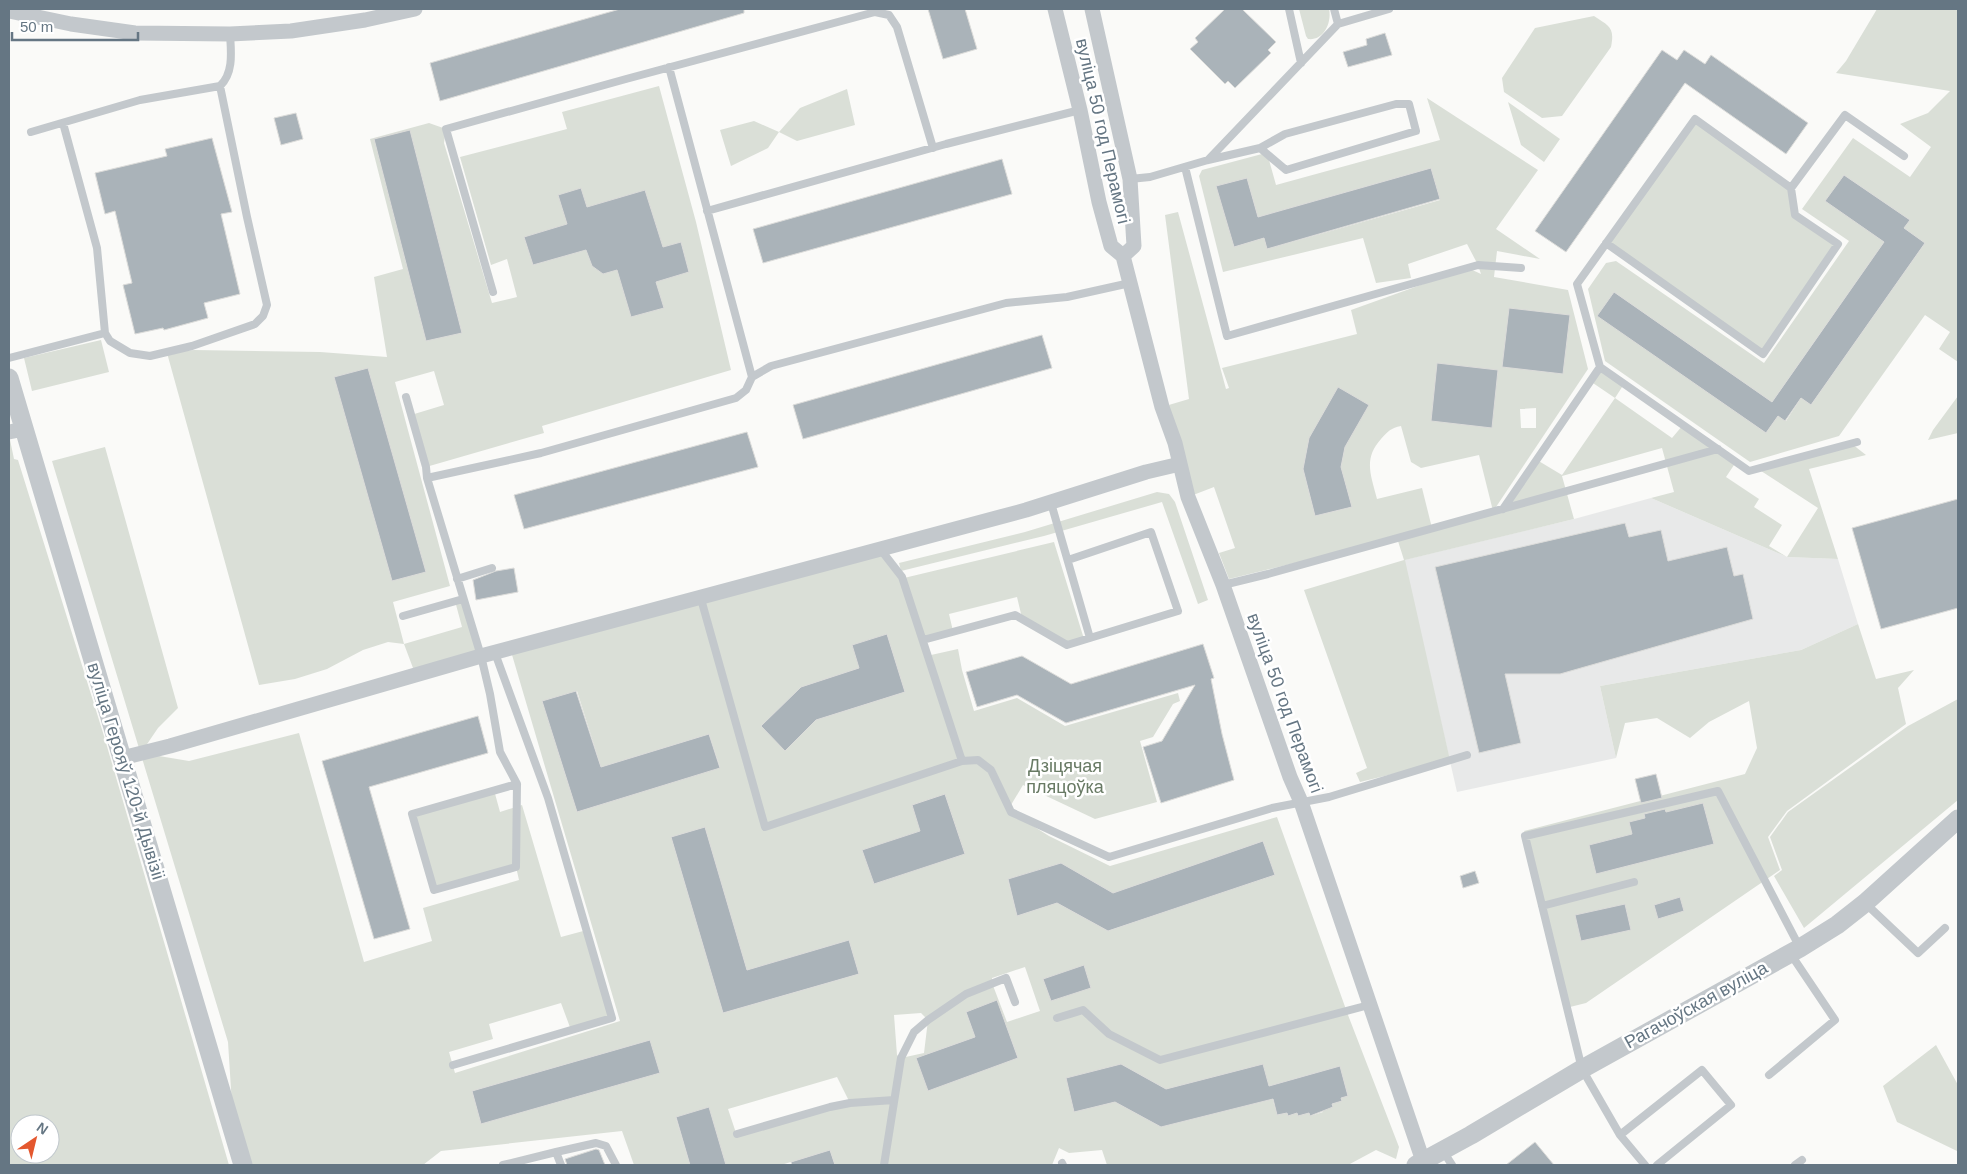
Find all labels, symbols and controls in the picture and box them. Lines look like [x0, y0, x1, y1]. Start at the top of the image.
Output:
scale bar [12, 10, 139, 42]
text: 50 m [20, 18, 53, 35]
street label: вуліца 50 год Перамогі [1072, 36, 1134, 226]
street label: вуліца 50 год Перамогі [1243, 610, 1327, 796]
street label: вуліца Герояў 120-й Дывізіі [83, 660, 169, 882]
park label: Дзіцячая пляцоўка [1026, 756, 1105, 797]
street label: Рагачоўская вуліца [1621, 957, 1772, 1053]
north arrow [10, 1114, 60, 1164]
text: N [34, 1119, 51, 1138]

